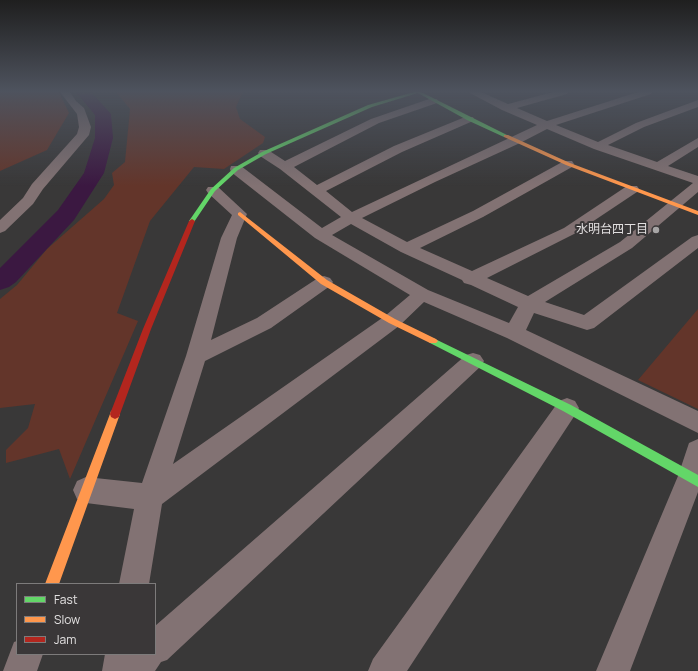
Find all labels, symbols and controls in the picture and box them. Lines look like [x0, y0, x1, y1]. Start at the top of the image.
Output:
place label: 水明台四丁目 [576, 223, 648, 237]
marker: 水明台四丁目 [651, 225, 661, 235]
legend [16, 583, 156, 655]
text: Fast [54, 591, 78, 608]
text: Slow [54, 611, 80, 628]
text: Jam [54, 631, 76, 648]

